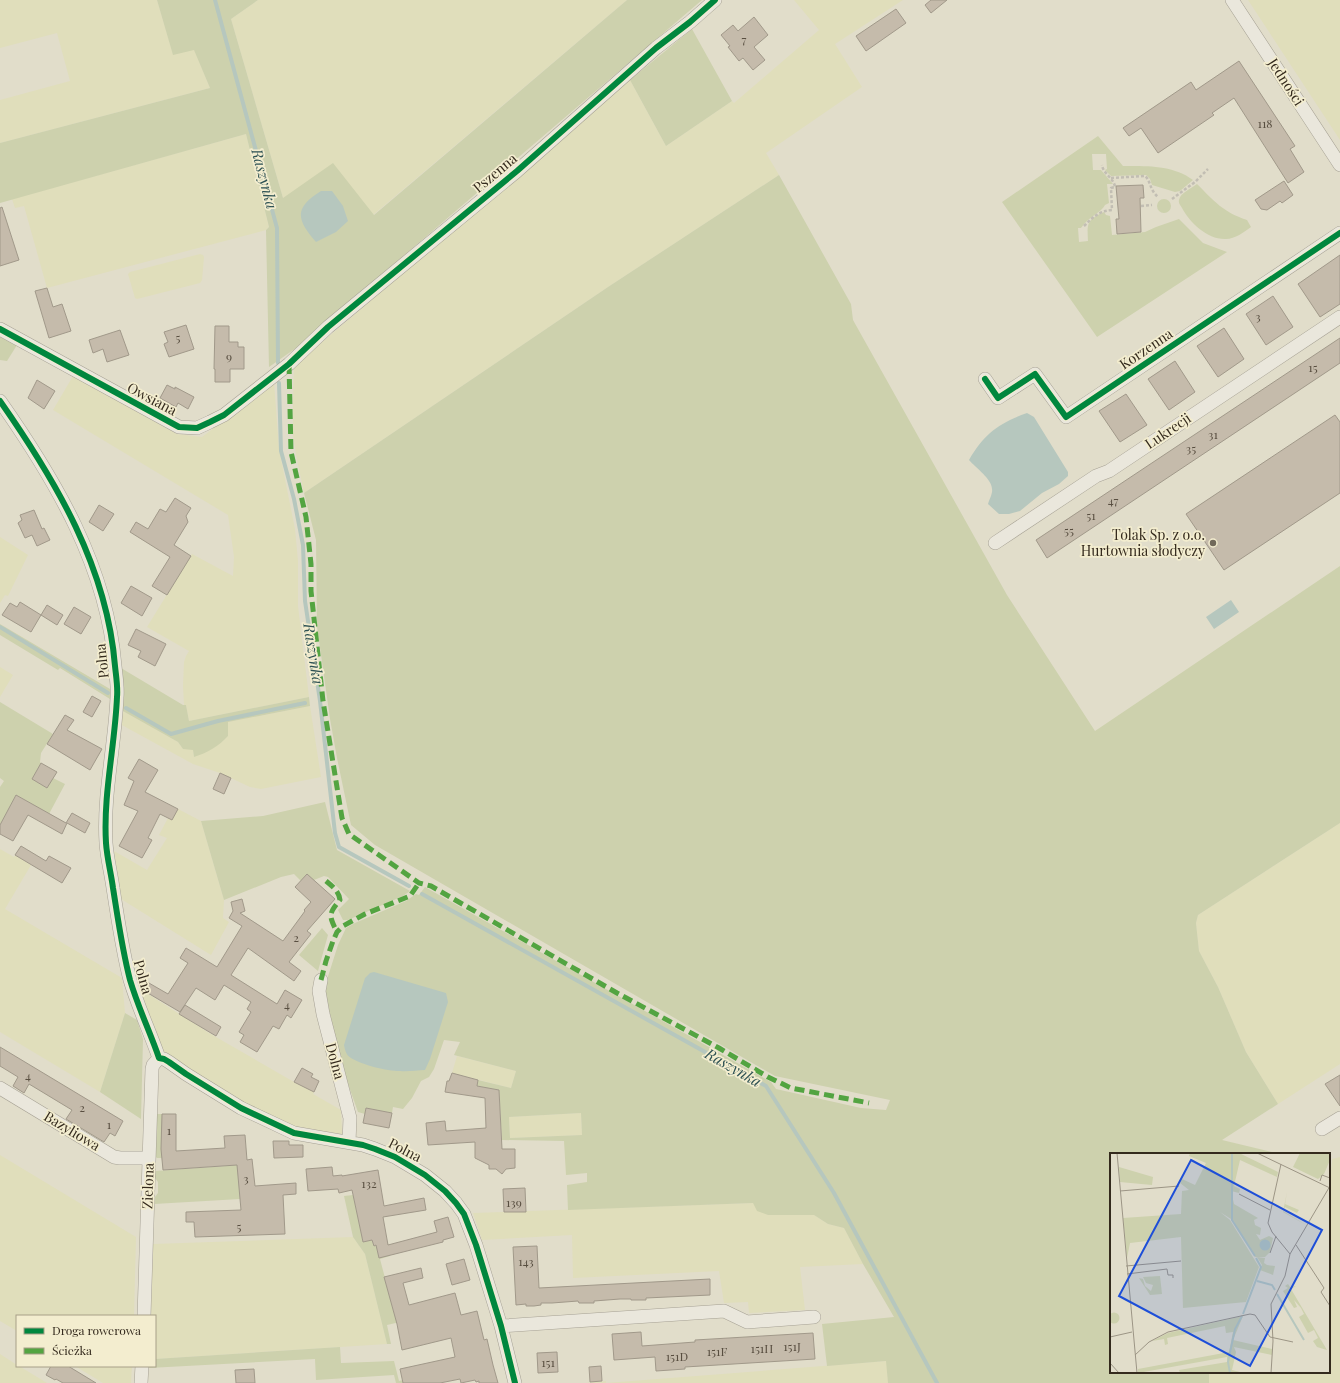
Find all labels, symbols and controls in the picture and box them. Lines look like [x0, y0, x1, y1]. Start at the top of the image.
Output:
house number: 7 [742, 31, 747, 47]
street label: Jedności [1264, 54, 1309, 109]
house number: 118 [1257, 115, 1273, 131]
water label: Raszynka [247, 145, 283, 211]
street label: Pszenna [469, 149, 521, 197]
house number: 3 [1255, 308, 1261, 324]
street label: Korzenna [1115, 324, 1176, 373]
house number: 5 [176, 329, 181, 345]
house number: 9 [226, 348, 232, 364]
house number: 15 [1308, 359, 1318, 375]
street label: Owsiana [124, 378, 180, 420]
street label: Lukrecji [1141, 408, 1194, 453]
house number: 31 [1208, 426, 1218, 442]
house number: 35 [1186, 440, 1196, 456]
house number: 47 [1108, 492, 1118, 508]
house number: 51 [1086, 507, 1096, 523]
house number: 55 [1064, 522, 1074, 538]
place label: Tolak Sp. z o.o. Hurtownia słodyczy [1081, 525, 1205, 560]
marker: Tolak Sp. z o.o. Hurtownia słodyczy [1208, 538, 1218, 548]
water label: Raszynka [299, 621, 329, 686]
street label: Polna [90, 643, 113, 679]
house number: 2 [293, 929, 299, 945]
street label: Polna [130, 957, 157, 996]
house number: 4 [284, 996, 290, 1012]
street label: Dolna [322, 1041, 349, 1081]
water label: Raszynka [701, 1043, 765, 1091]
house number: 4 [25, 1067, 31, 1083]
house number: 2 [79, 1099, 85, 1115]
street label: Bazyliowa [41, 1106, 104, 1155]
house number: 1 [107, 1116, 112, 1132]
house number: 1 [167, 1122, 172, 1138]
street label: Polna [385, 1133, 425, 1166]
inset map [1110, 1153, 1330, 1373]
street label: Zielona [137, 1162, 158, 1209]
house number: 3 [243, 1170, 249, 1186]
house number: 132 [361, 1175, 377, 1191]
house number: 139 [506, 1194, 522, 1210]
house number: 5 [237, 1218, 242, 1234]
house number: 143 [518, 1253, 534, 1269]
legend [16, 1315, 156, 1367]
text: Droga rowerowa [52, 1322, 141, 1338]
house number: 151J [783, 1338, 801, 1354]
house number: 151H [751, 1340, 773, 1356]
text: Ścieżka [52, 1342, 92, 1358]
house number: 151F [707, 1343, 727, 1359]
house number: 151D [666, 1348, 689, 1364]
house number: 151 [541, 1354, 555, 1370]

